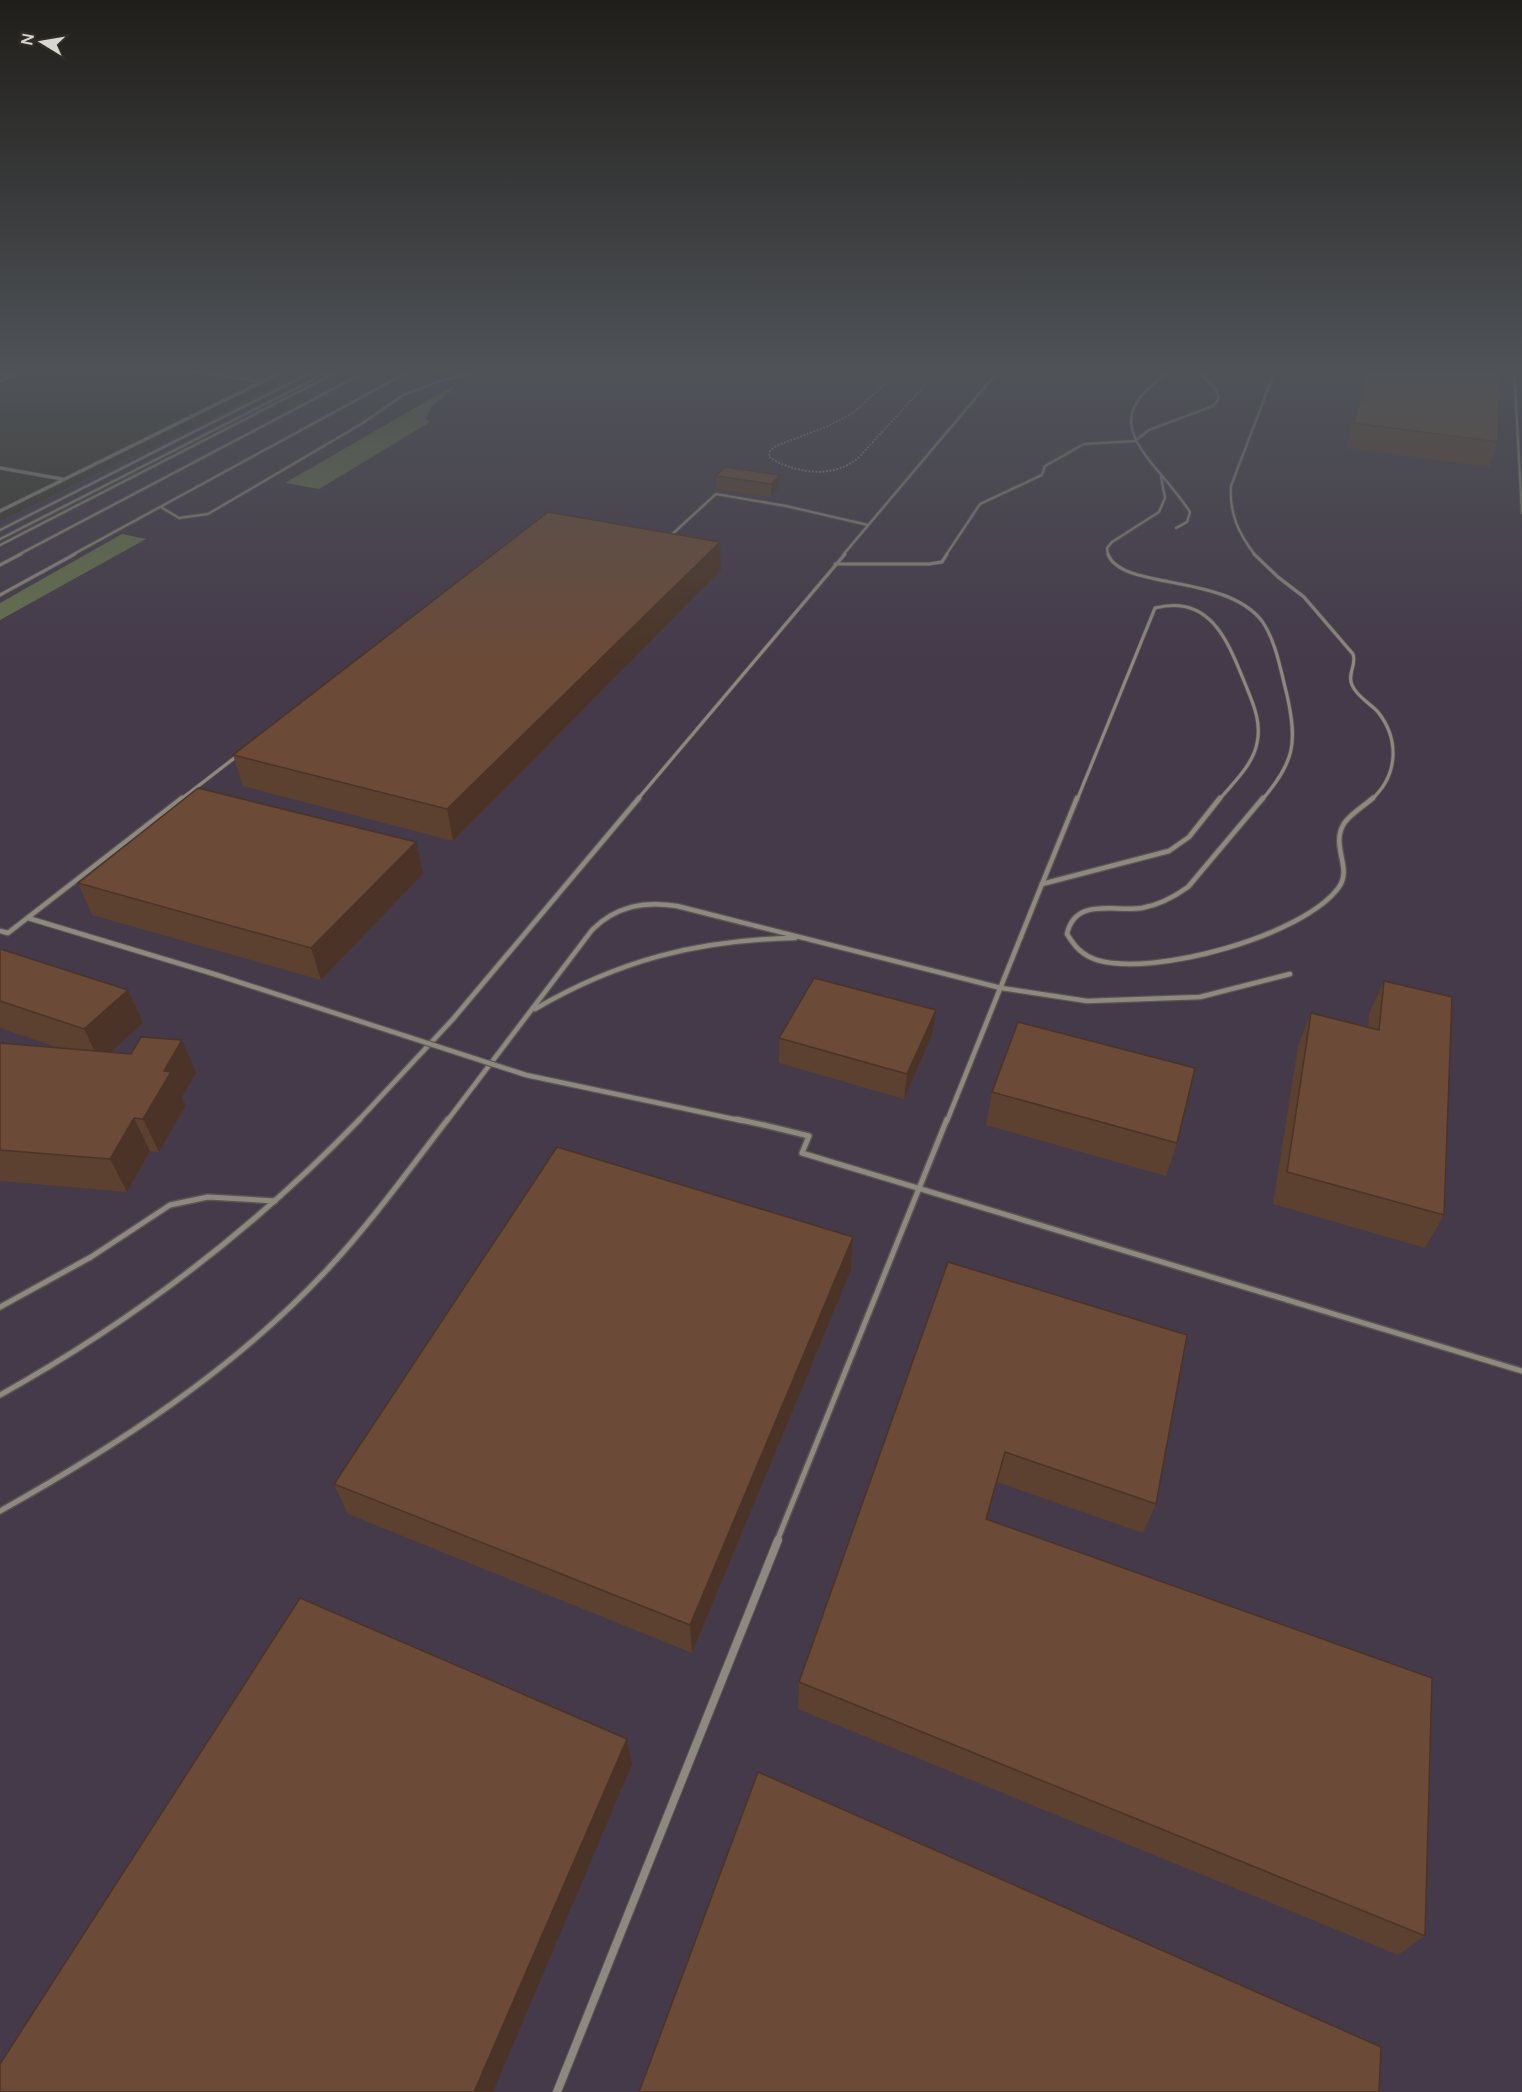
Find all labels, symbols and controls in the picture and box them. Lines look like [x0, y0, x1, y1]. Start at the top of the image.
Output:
north arrow [12, 12, 72, 72]
text: N [15, 31, 39, 47]

